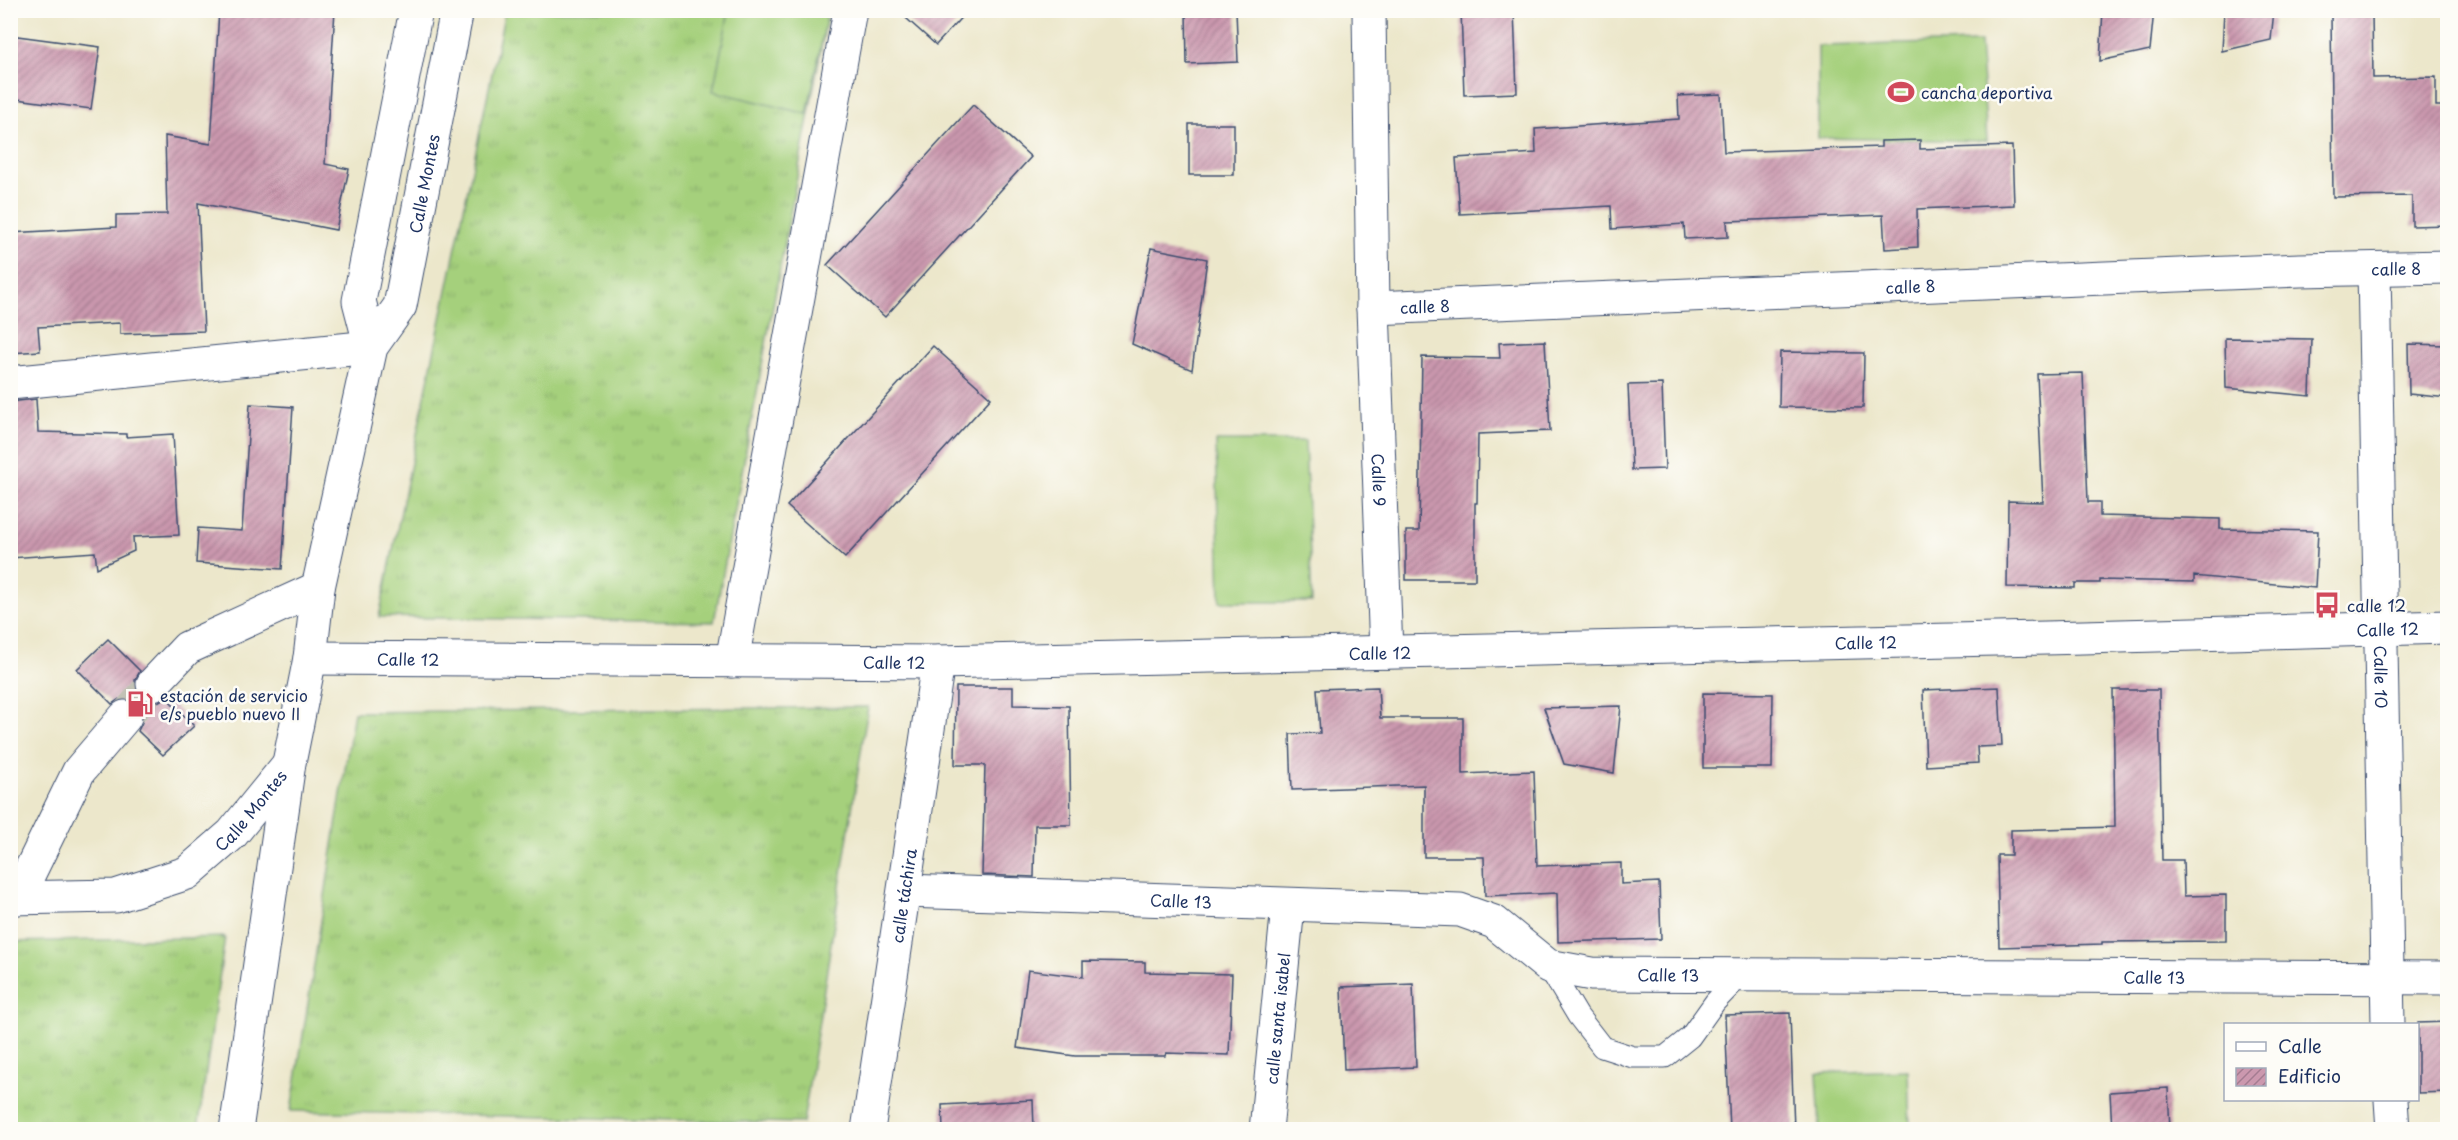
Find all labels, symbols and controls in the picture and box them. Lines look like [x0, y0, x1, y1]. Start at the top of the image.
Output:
sports icon: cancha deportiva [1886, 77, 1916, 107]
place label: cancha deportiva [1921, 80, 2053, 104]
street label: Calle Montes [402, 132, 445, 235]
street label: calle 8 [2371, 256, 2421, 281]
street label: calle 8 [1885, 273, 1936, 299]
street label: calle 8 [1399, 293, 1450, 319]
street label: Calle 9 [1367, 453, 1392, 507]
bus stop icon: calle 12 [2312, 590, 2342, 620]
place label: calle 12 [2347, 593, 2406, 617]
street label: Calle 12 [2356, 616, 2419, 642]
street label: Calle 12 [1834, 629, 1897, 655]
street label: Calle 12 [1348, 640, 1411, 665]
street label: Calle 10 [2369, 645, 2394, 709]
street label: Calle 12 [377, 646, 439, 671]
street label: Calle 12 [863, 650, 925, 674]
place label: estación de servicio e/s pueblo nuevo II [160, 683, 308, 725]
fuel station icon: estación de servicio e/s pueblo nuevo II [125, 689, 155, 719]
street label: Calle Montes [209, 764, 292, 856]
street label: calle táchira [884, 847, 922, 944]
street label: Calle 13 [1150, 887, 1212, 913]
street label: calle santa isabel [1259, 952, 1295, 1085]
street label: Calle 13 [1637, 962, 1699, 987]
street label: Calle 13 [2123, 964, 2185, 989]
legend [2224, 1023, 2419, 1101]
text: Calle [2278, 1032, 2322, 1059]
text: Edificio [2278, 1062, 2341, 1089]

